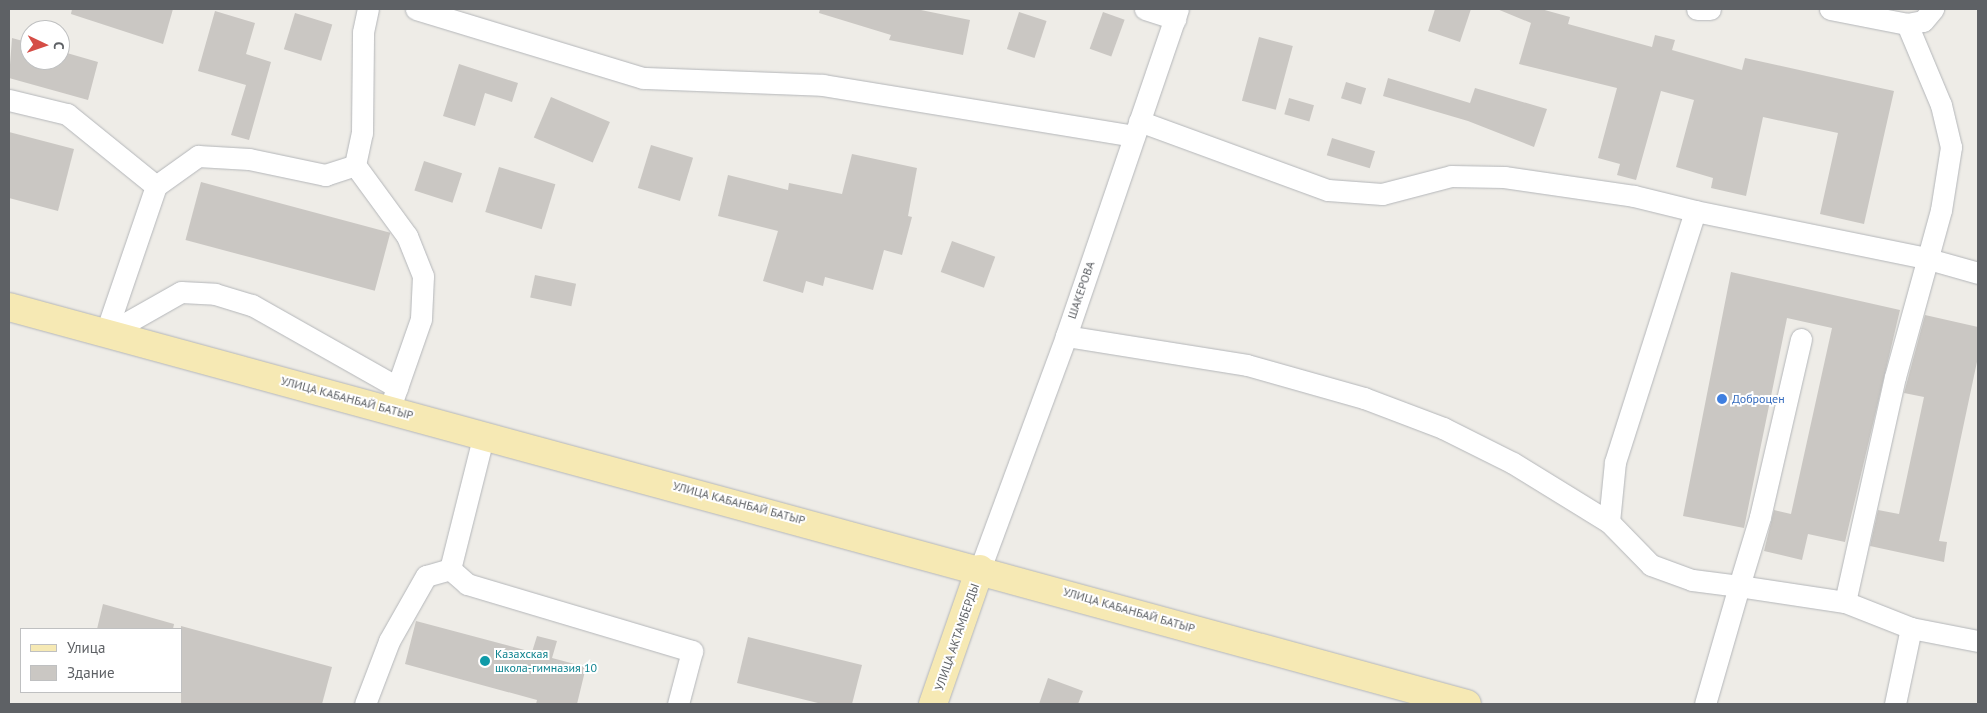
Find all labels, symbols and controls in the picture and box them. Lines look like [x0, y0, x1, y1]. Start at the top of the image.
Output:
north arrow [20, 20, 70, 70]
text: С [50, 41, 68, 50]
street label: ШАКЕРОВА [1064, 259, 1098, 321]
street label: УЛИЦА КАБАНБАЙ БАТЫР [279, 373, 415, 423]
place label: Доброцен [1732, 392, 1785, 406]
marker: Доброцен [1716, 393, 1728, 405]
street label: УЛИЦА КАБАНБАЙ БАТЫР [671, 478, 807, 528]
street label: УЛИЦА АКТАМБЕРДЫ [932, 581, 982, 693]
street label: УЛИЦА КАБАНБАЙ БАТЫР [1061, 584, 1197, 636]
legend [20, 628, 182, 693]
text: Улица [67, 638, 105, 657]
place label: Казахская школа-гимназия 10 [495, 647, 597, 675]
marker: Казахская школа-гимназия 10 [479, 655, 491, 667]
text: Здание [67, 663, 115, 682]

